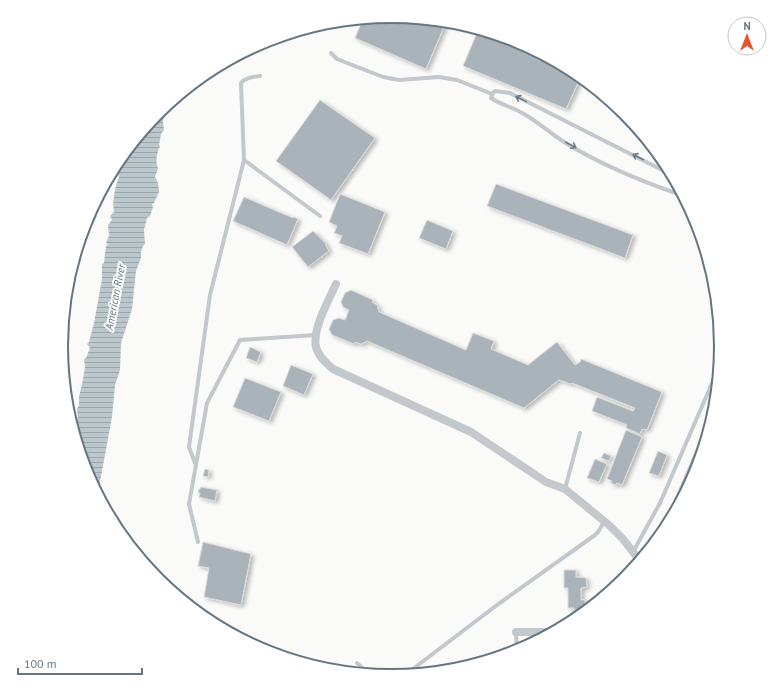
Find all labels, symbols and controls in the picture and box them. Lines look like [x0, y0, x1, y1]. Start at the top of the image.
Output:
north arrow [727, 16, 767, 56]
text: N [743, 19, 751, 33]
one-way arrow [516, 95, 528, 102]
one-way arrow [565, 142, 577, 150]
one-way arrow [632, 153, 644, 160]
water label: American River [102, 262, 129, 332]
scale bar [18, 650, 142, 676]
text: 100 m [24, 656, 57, 671]

